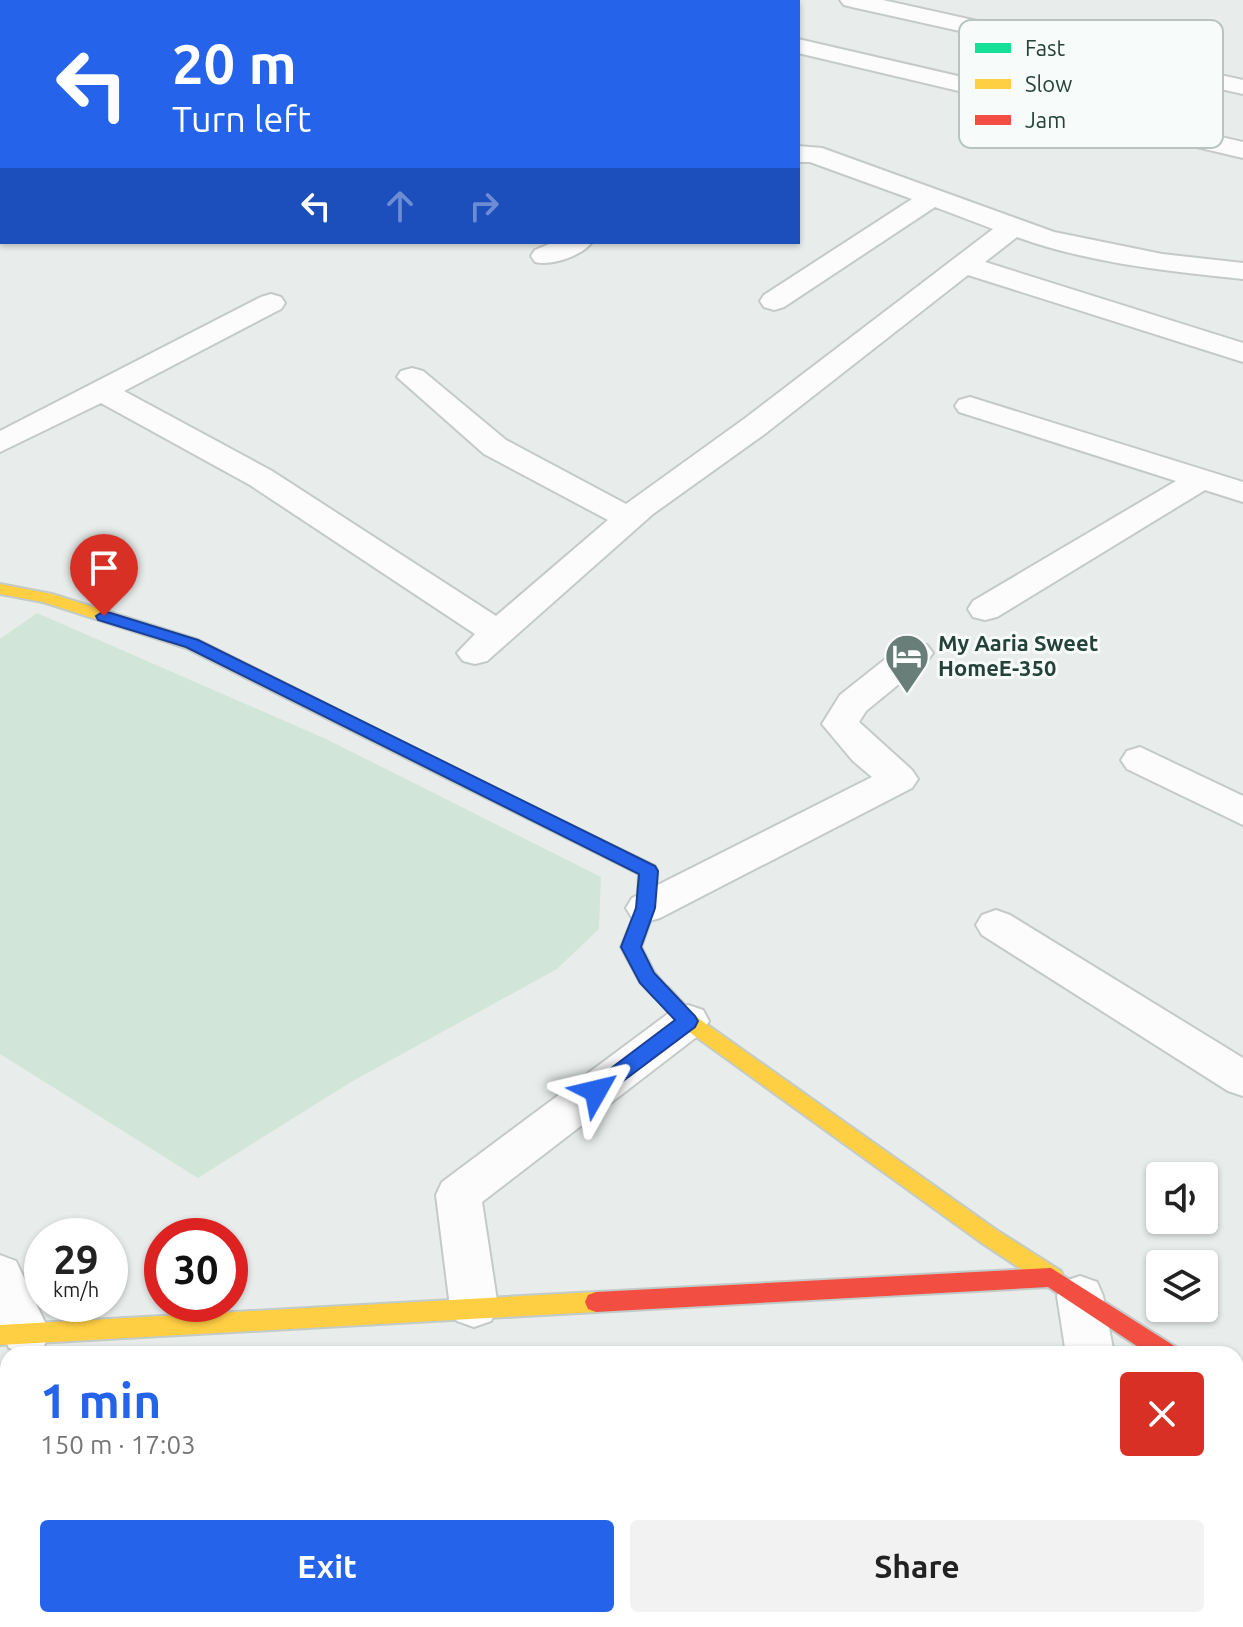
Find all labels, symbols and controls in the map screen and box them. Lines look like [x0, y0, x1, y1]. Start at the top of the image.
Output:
legend [959, 20, 1223, 148]
icon: left [40, 32, 144, 136]
text: 20 m [172, 32, 297, 95]
text: Fast [1025, 35, 1066, 60]
text: Slow [1025, 71, 1072, 96]
text: Turn left [172, 98, 311, 139]
text: Jam [1025, 107, 1066, 132]
icon: left [294, 184, 338, 228]
icon: ahead [378, 184, 422, 228]
icon: right [462, 184, 506, 228]
pin [70, 534, 138, 616]
icon: arrive [82, 546, 126, 590]
place label: My Aaria Sweet HomeE-350 [938, 630, 1098, 680]
hotel icon: My Aaria Sweet HomeE-350 [883, 632, 931, 695]
position arrow [554, 1049, 638, 1133]
map controls [1146, 1162, 1218, 1322]
button: sound [1146, 1162, 1218, 1234]
speed limit sign: 30 [144, 1218, 248, 1322]
text: 29 [53, 1237, 99, 1282]
button: layers [1146, 1250, 1218, 1322]
text: km/h [53, 1278, 99, 1301]
button: close [1120, 1372, 1204, 1456]
text: 1 min [40, 1373, 161, 1427]
text: 150 m · 17:03 [40, 1430, 196, 1459]
button: Exit [40, 1520, 614, 1612]
button: Share [630, 1520, 1204, 1612]

